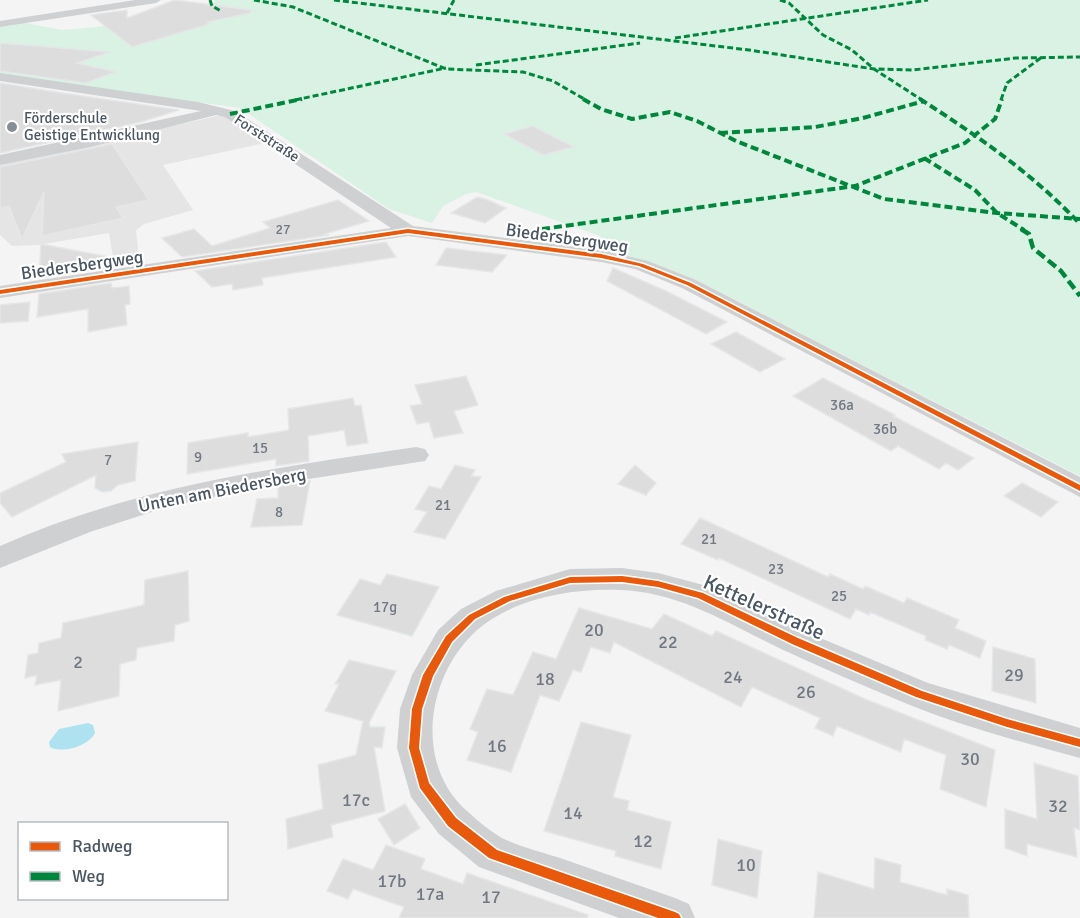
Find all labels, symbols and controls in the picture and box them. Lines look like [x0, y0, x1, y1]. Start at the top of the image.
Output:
place label: Förderschule Geistige Entwicklung [24, 109, 160, 144]
street label: Forststraße [231, 110, 303, 166]
marker: Förderschule Geistige Entwicklung [5, 120, 19, 134]
street label: Biedersbergweg [504, 219, 630, 257]
house number: 27 [275, 221, 291, 238]
street label: Biedersbergweg [19, 246, 145, 284]
house number: 36a [830, 396, 854, 414]
house number: 36b [873, 420, 897, 438]
house number: 15 [252, 439, 268, 457]
house number: 9 [194, 448, 202, 466]
house number: 7 [104, 451, 112, 469]
street label: Unten am Biedersberg [136, 463, 308, 517]
house number: 21 [435, 496, 451, 514]
house number: 8 [275, 503, 283, 521]
house number: 21 [701, 530, 717, 548]
house number: 23 [768, 560, 784, 578]
street label: Kettelerstraße [699, 569, 829, 645]
house number: 25 [831, 587, 847, 605]
house number: 17g [373, 598, 397, 616]
house number: 20 [584, 619, 604, 641]
house number: 22 [658, 631, 678, 653]
house number: 2 [73, 651, 83, 673]
house number: 29 [1004, 664, 1024, 686]
house number: 24 [723, 666, 743, 688]
house number: 18 [535, 668, 555, 690]
house number: 26 [796, 681, 816, 703]
house number: 16 [487, 735, 507, 757]
house number: 30 [960, 748, 980, 770]
house number: 17c [342, 789, 370, 811]
house number: 32 [1048, 795, 1068, 817]
house number: 14 [563, 802, 583, 824]
legend [18, 822, 228, 900]
house number: 12 [633, 830, 653, 852]
text: Radweg [72, 835, 133, 857]
house number: 10 [736, 854, 756, 876]
text: Weg [72, 865, 105, 887]
house number: 17b [378, 870, 406, 892]
house number: 17a [416, 883, 444, 905]
house number: 17 [481, 886, 501, 908]

